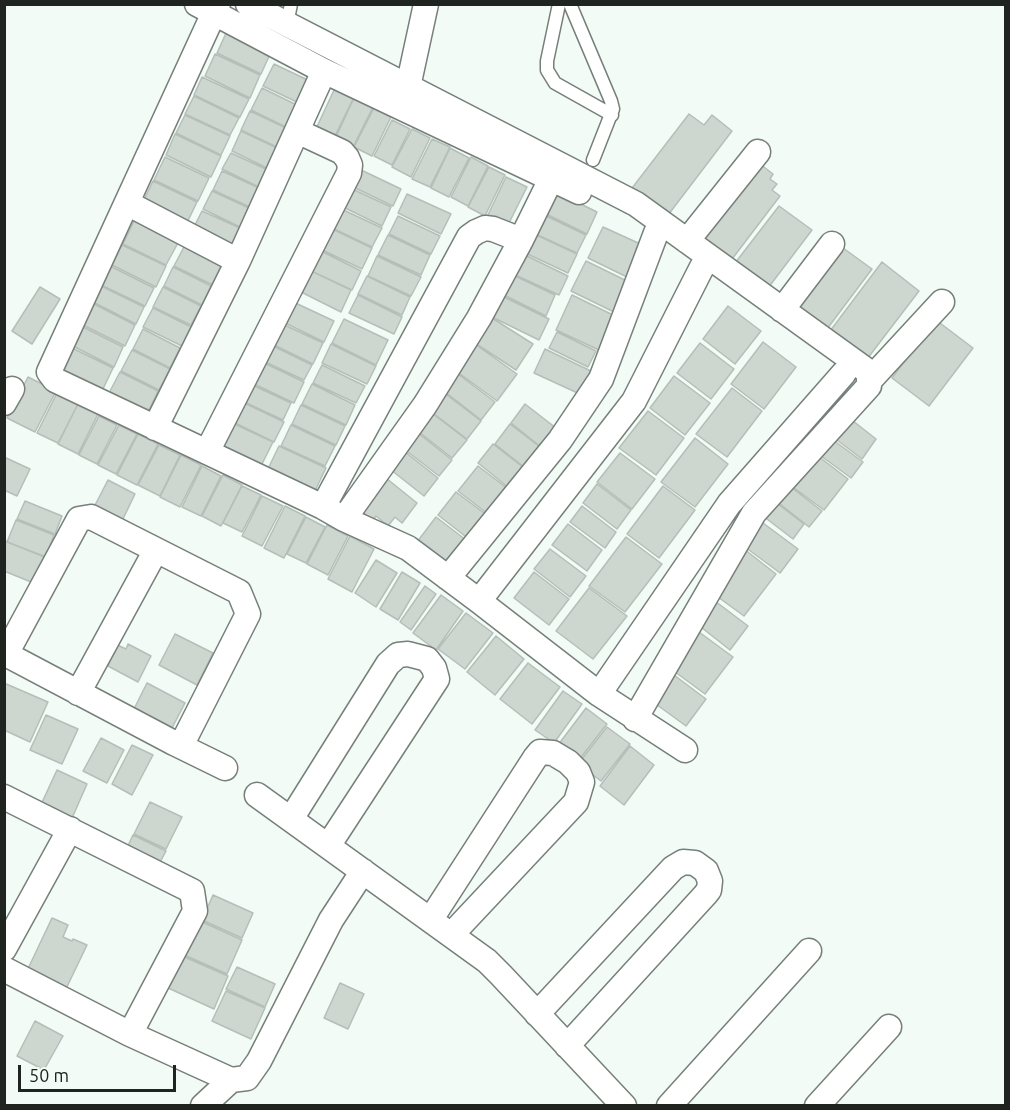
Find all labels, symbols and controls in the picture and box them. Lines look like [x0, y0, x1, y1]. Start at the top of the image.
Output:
scale bar [21, 1053, 178, 1091]
text: 50 m [29, 1065, 69, 1085]

